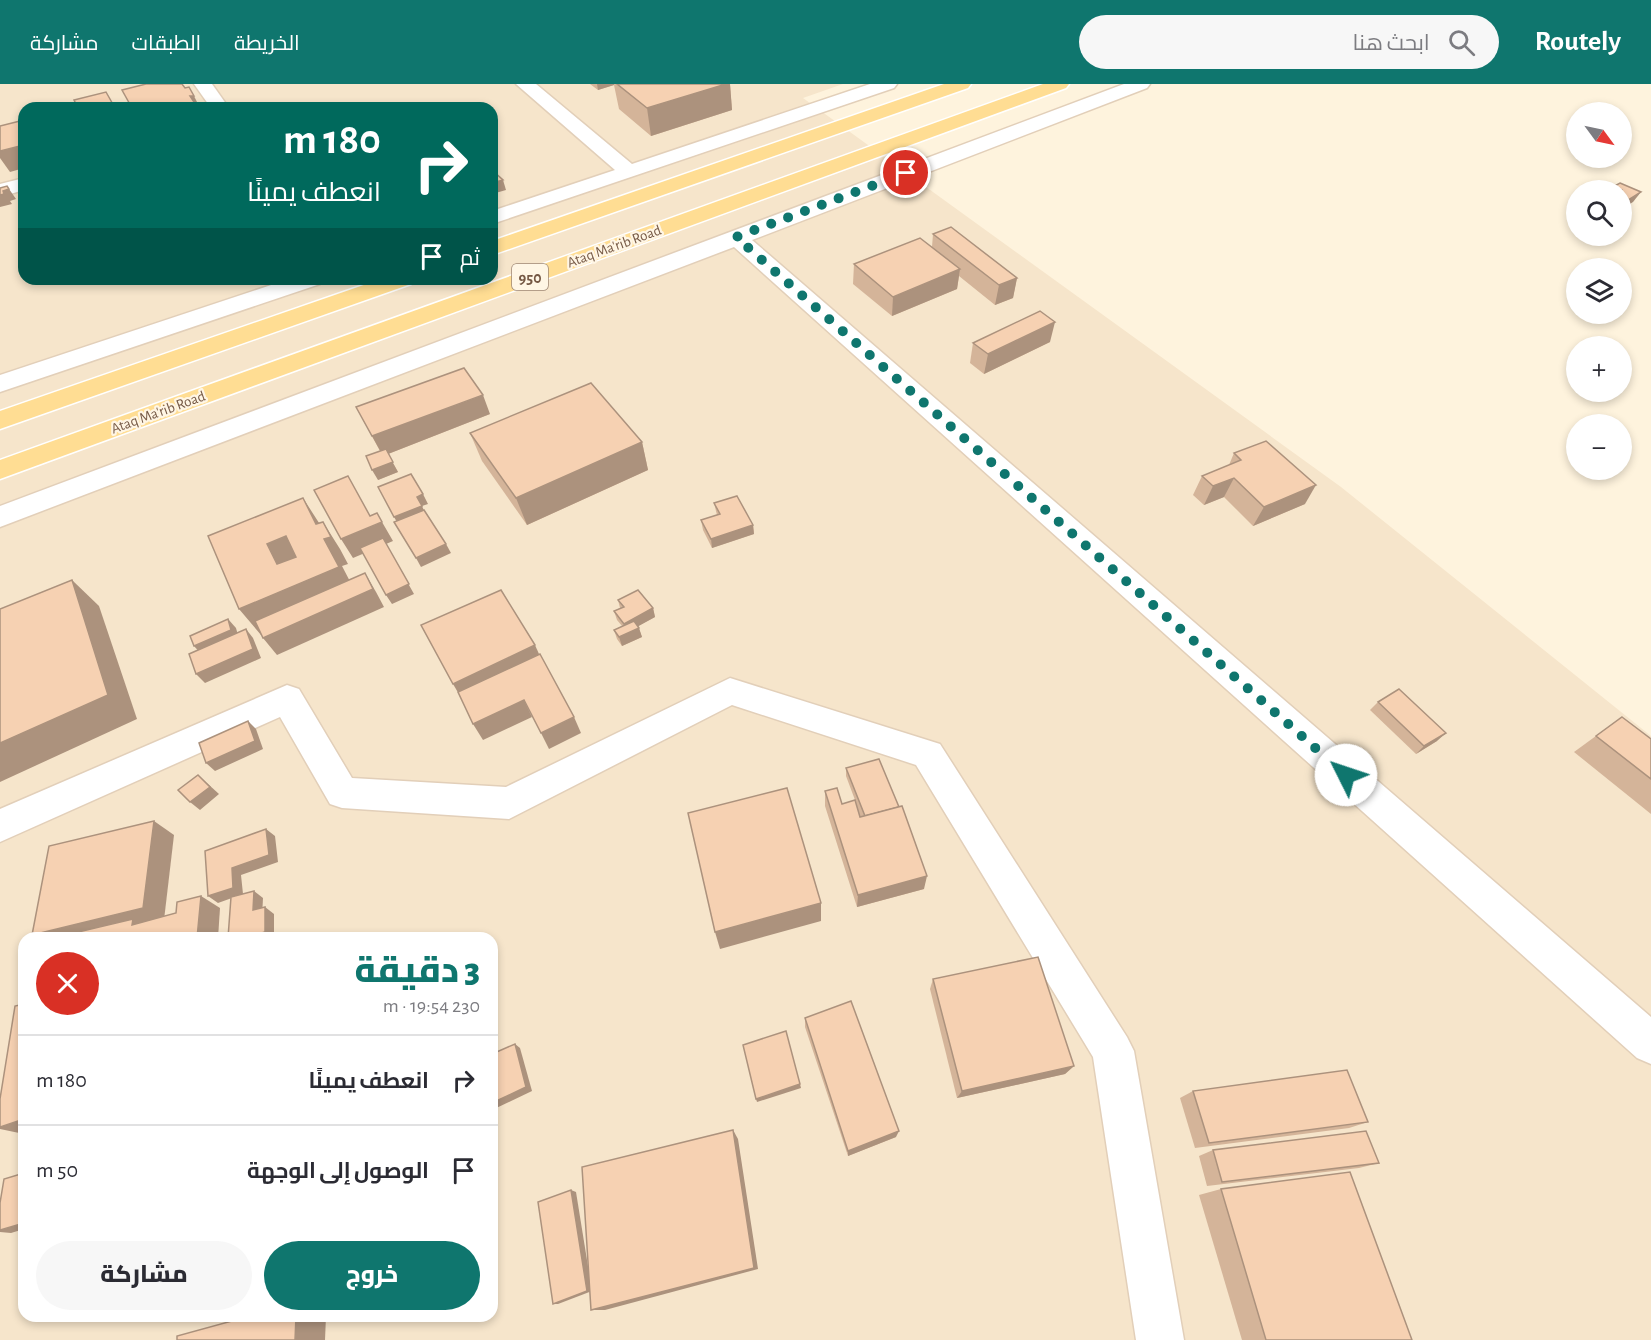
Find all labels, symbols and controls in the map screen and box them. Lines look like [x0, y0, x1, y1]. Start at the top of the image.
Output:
search box [1079, 15, 1499, 69]
icon: search [1445, 26, 1478, 59]
text: Routely [1535, 28, 1621, 56]
text: ابحث هنا [1353, 32, 1430, 54]
text: مشاركة [30, 33, 99, 54]
text: الطبقات [132, 33, 201, 54]
text: الخريطة [234, 33, 300, 54]
north arrow [1566, 102, 1632, 168]
map controls [1566, 102, 1632, 480]
text: 180 m [283, 119, 381, 161]
icon: right [402, 126, 480, 204]
pin [880, 147, 931, 198]
icon: arrive [889, 156, 922, 189]
text: انعطف يمينًا [247, 179, 381, 206]
button: search [1566, 180, 1632, 246]
street label: Ataq Ma'rib Road [565, 222, 664, 270]
icon: arrive [415, 240, 448, 273]
text: ثم [460, 247, 480, 269]
button: layers [1566, 258, 1632, 324]
road number: 950 [512, 264, 548, 290]
button: + [1566, 336, 1632, 402]
street label: Ataq Ma'rib Road [109, 388, 208, 436]
button: − [1566, 414, 1632, 480]
position arrow [1314, 743, 1378, 807]
button: close [36, 952, 99, 1015]
text: 3 دقيقة [354, 953, 480, 989]
text: 230 m · 19:54 [383, 996, 480, 1016]
icon: right [447, 1064, 480, 1097]
text: 180 m [36, 1069, 87, 1091]
text: انعطف يمينًا [308, 1070, 429, 1092]
icon: arrive [447, 1154, 480, 1187]
text: 50 m [36, 1159, 78, 1181]
text: الوصول إلى الوجهة [247, 1160, 429, 1182]
button: مشاركة [36, 1241, 252, 1310]
button: خروج [264, 1241, 480, 1310]

